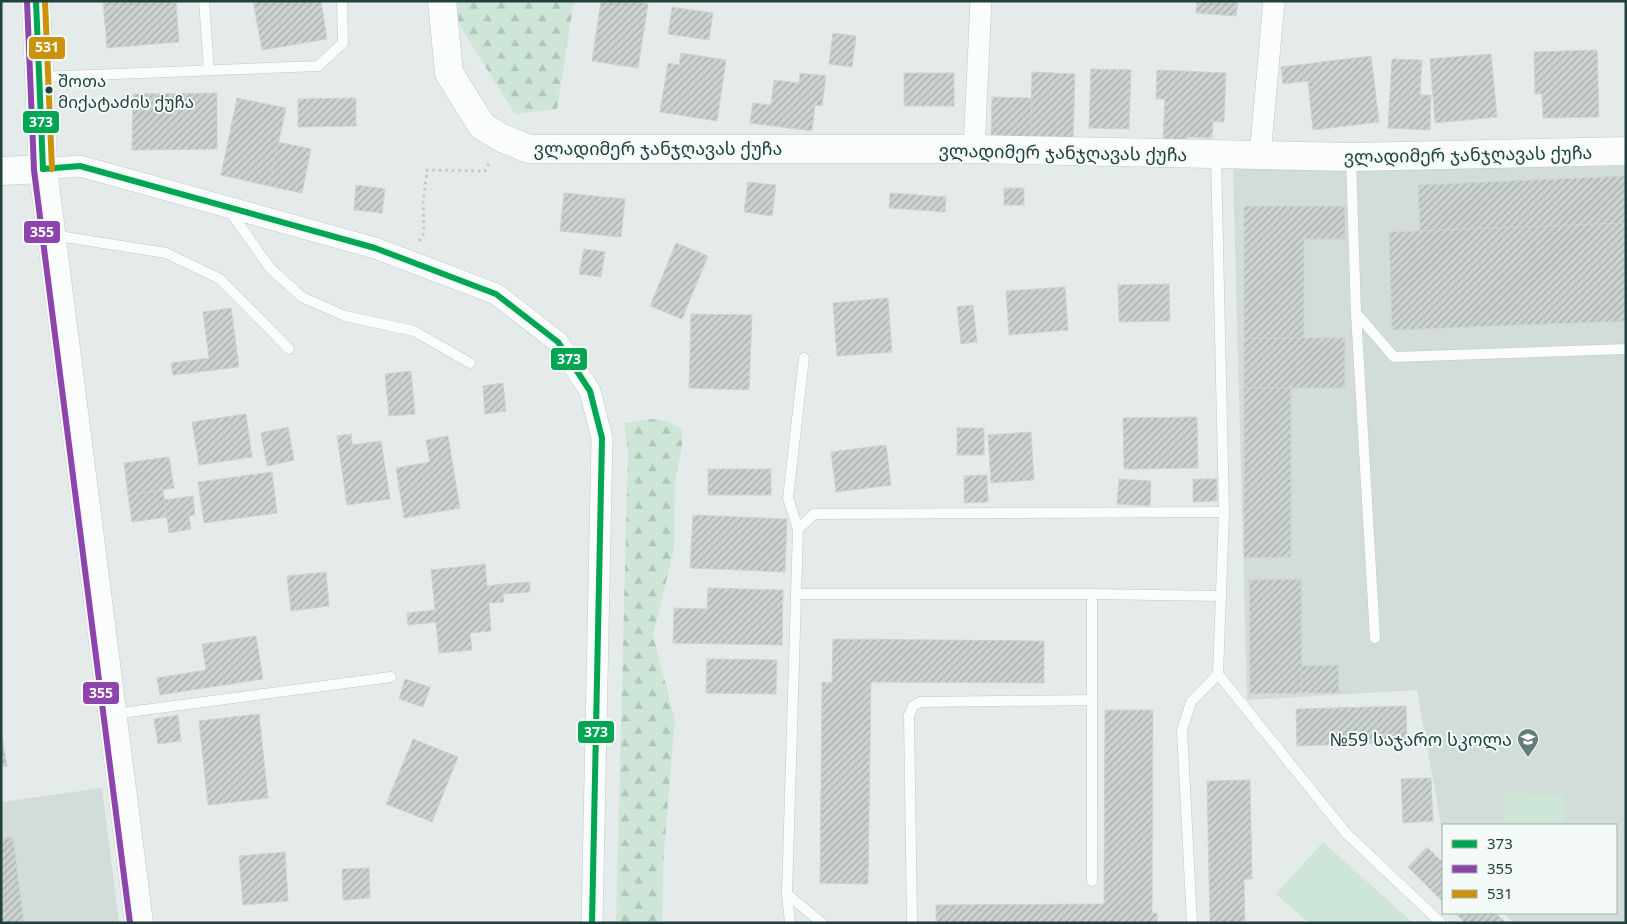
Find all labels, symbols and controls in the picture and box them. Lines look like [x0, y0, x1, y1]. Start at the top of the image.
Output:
line badge: 531 [28, 36, 66, 60]
text: 531 [35, 37, 59, 56]
place label: შოთა მიქატაძის ქუჩა [58, 69, 194, 113]
marker: შოთა მიქატაძის ქუჩა [44, 85, 54, 95]
line badge: 373 [22, 110, 60, 134]
text: 373 [29, 112, 53, 131]
street label: ვლადიმერ ჯანჯღავას ქუჩა [534, 136, 782, 160]
street label: ვლადიმერ ჯანჯღავას ქუჩა [938, 138, 1188, 166]
street label: ვლადიმერ ჯანჯღავას ქუჩა [1343, 140, 1593, 168]
line badge: 355 [23, 220, 61, 244]
text: 355 [30, 222, 54, 241]
line badge: 373 [550, 347, 588, 371]
text: 373 [557, 349, 581, 368]
line badge: 355 [82, 681, 120, 705]
text: 355 [89, 683, 113, 702]
line badge: 373 [577, 720, 615, 744]
text: 373 [584, 722, 608, 741]
place label: №59 საჯარო სკოლა [1329, 727, 1512, 751]
school or university icon: №59 საჯარო სკოლა [1516, 727, 1540, 758]
legend [1442, 824, 1617, 914]
text: 373 [1487, 833, 1513, 853]
text: 355 [1487, 858, 1513, 878]
text: 531 [1487, 883, 1513, 903]

